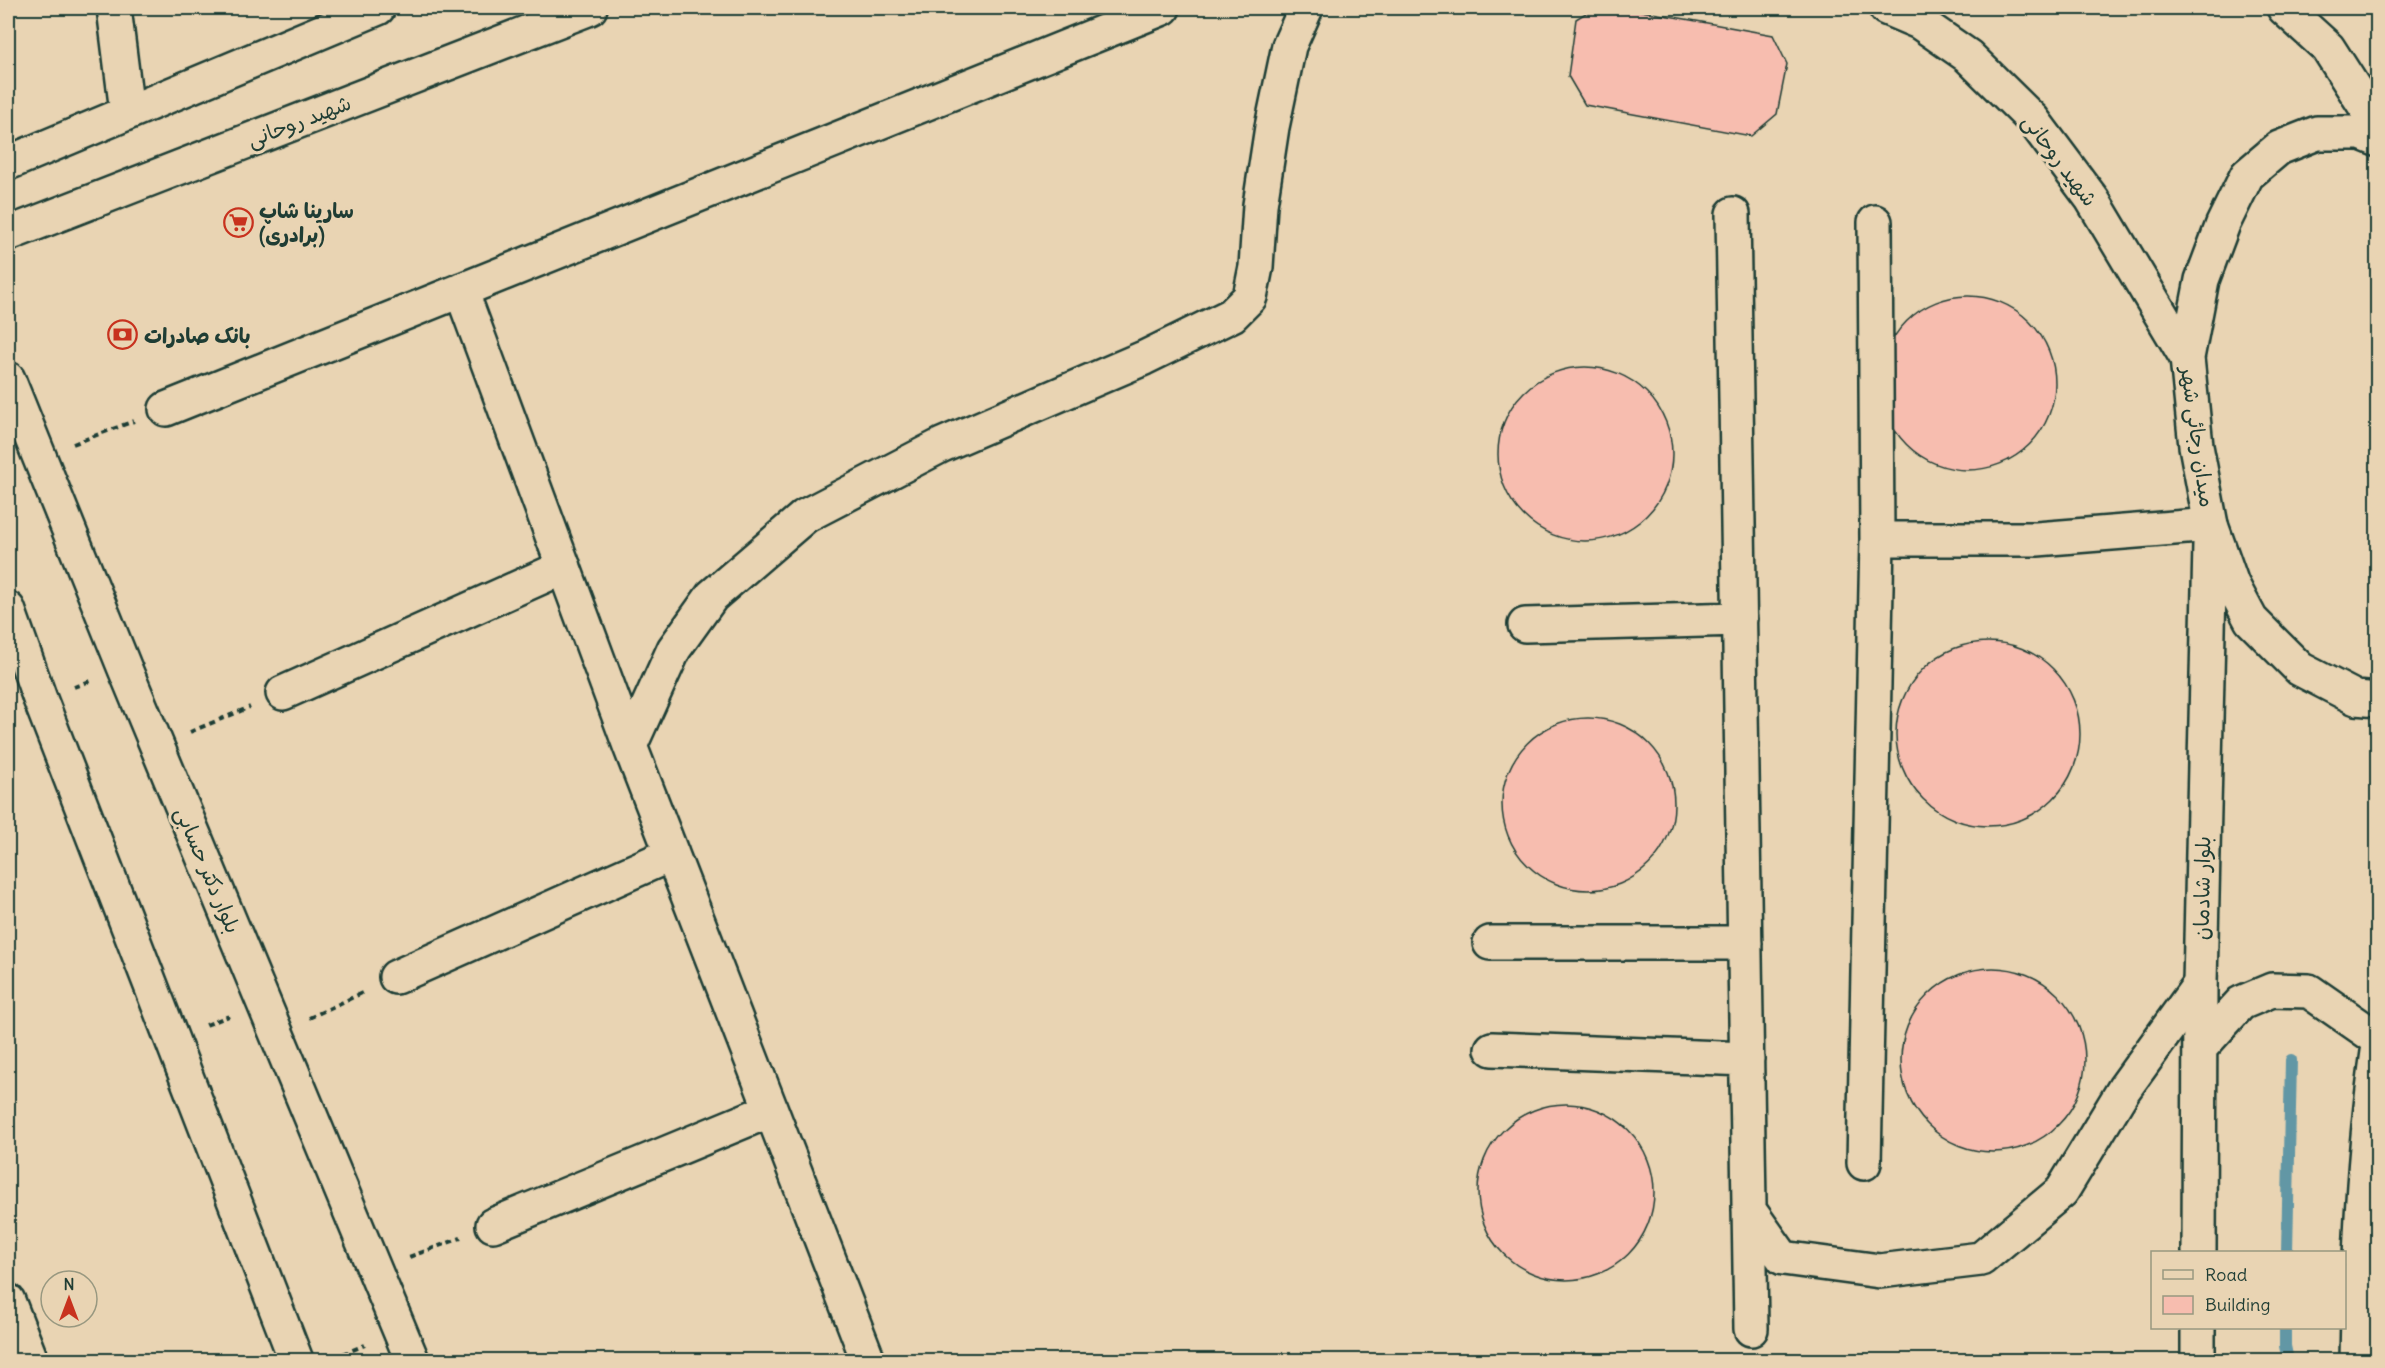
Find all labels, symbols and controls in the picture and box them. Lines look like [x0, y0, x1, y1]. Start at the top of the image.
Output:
street label: شهید روحانی [243, 89, 355, 154]
street label: شهید روحانی [2016, 108, 2104, 212]
place label: سارینا شاپ (برادری) [259, 197, 354, 248]
supermarket icon: سارینا شاپ (برادری) [222, 206, 254, 238]
bank icon: بانک صادرات [107, 319, 139, 351]
place label: بانک صادرات [144, 322, 251, 349]
street label: میدان رجائی شهر [2174, 363, 2221, 509]
street label: بلوار دکتر حسابی [168, 803, 247, 938]
street label: بلوار شادمان [2188, 836, 2216, 940]
legend [2151, 1251, 2346, 1329]
text: Road [2205, 1263, 2248, 1286]
north arrow [39, 1269, 99, 1329]
text: N [63, 1274, 75, 1294]
text: Building [2205, 1293, 2270, 1316]

